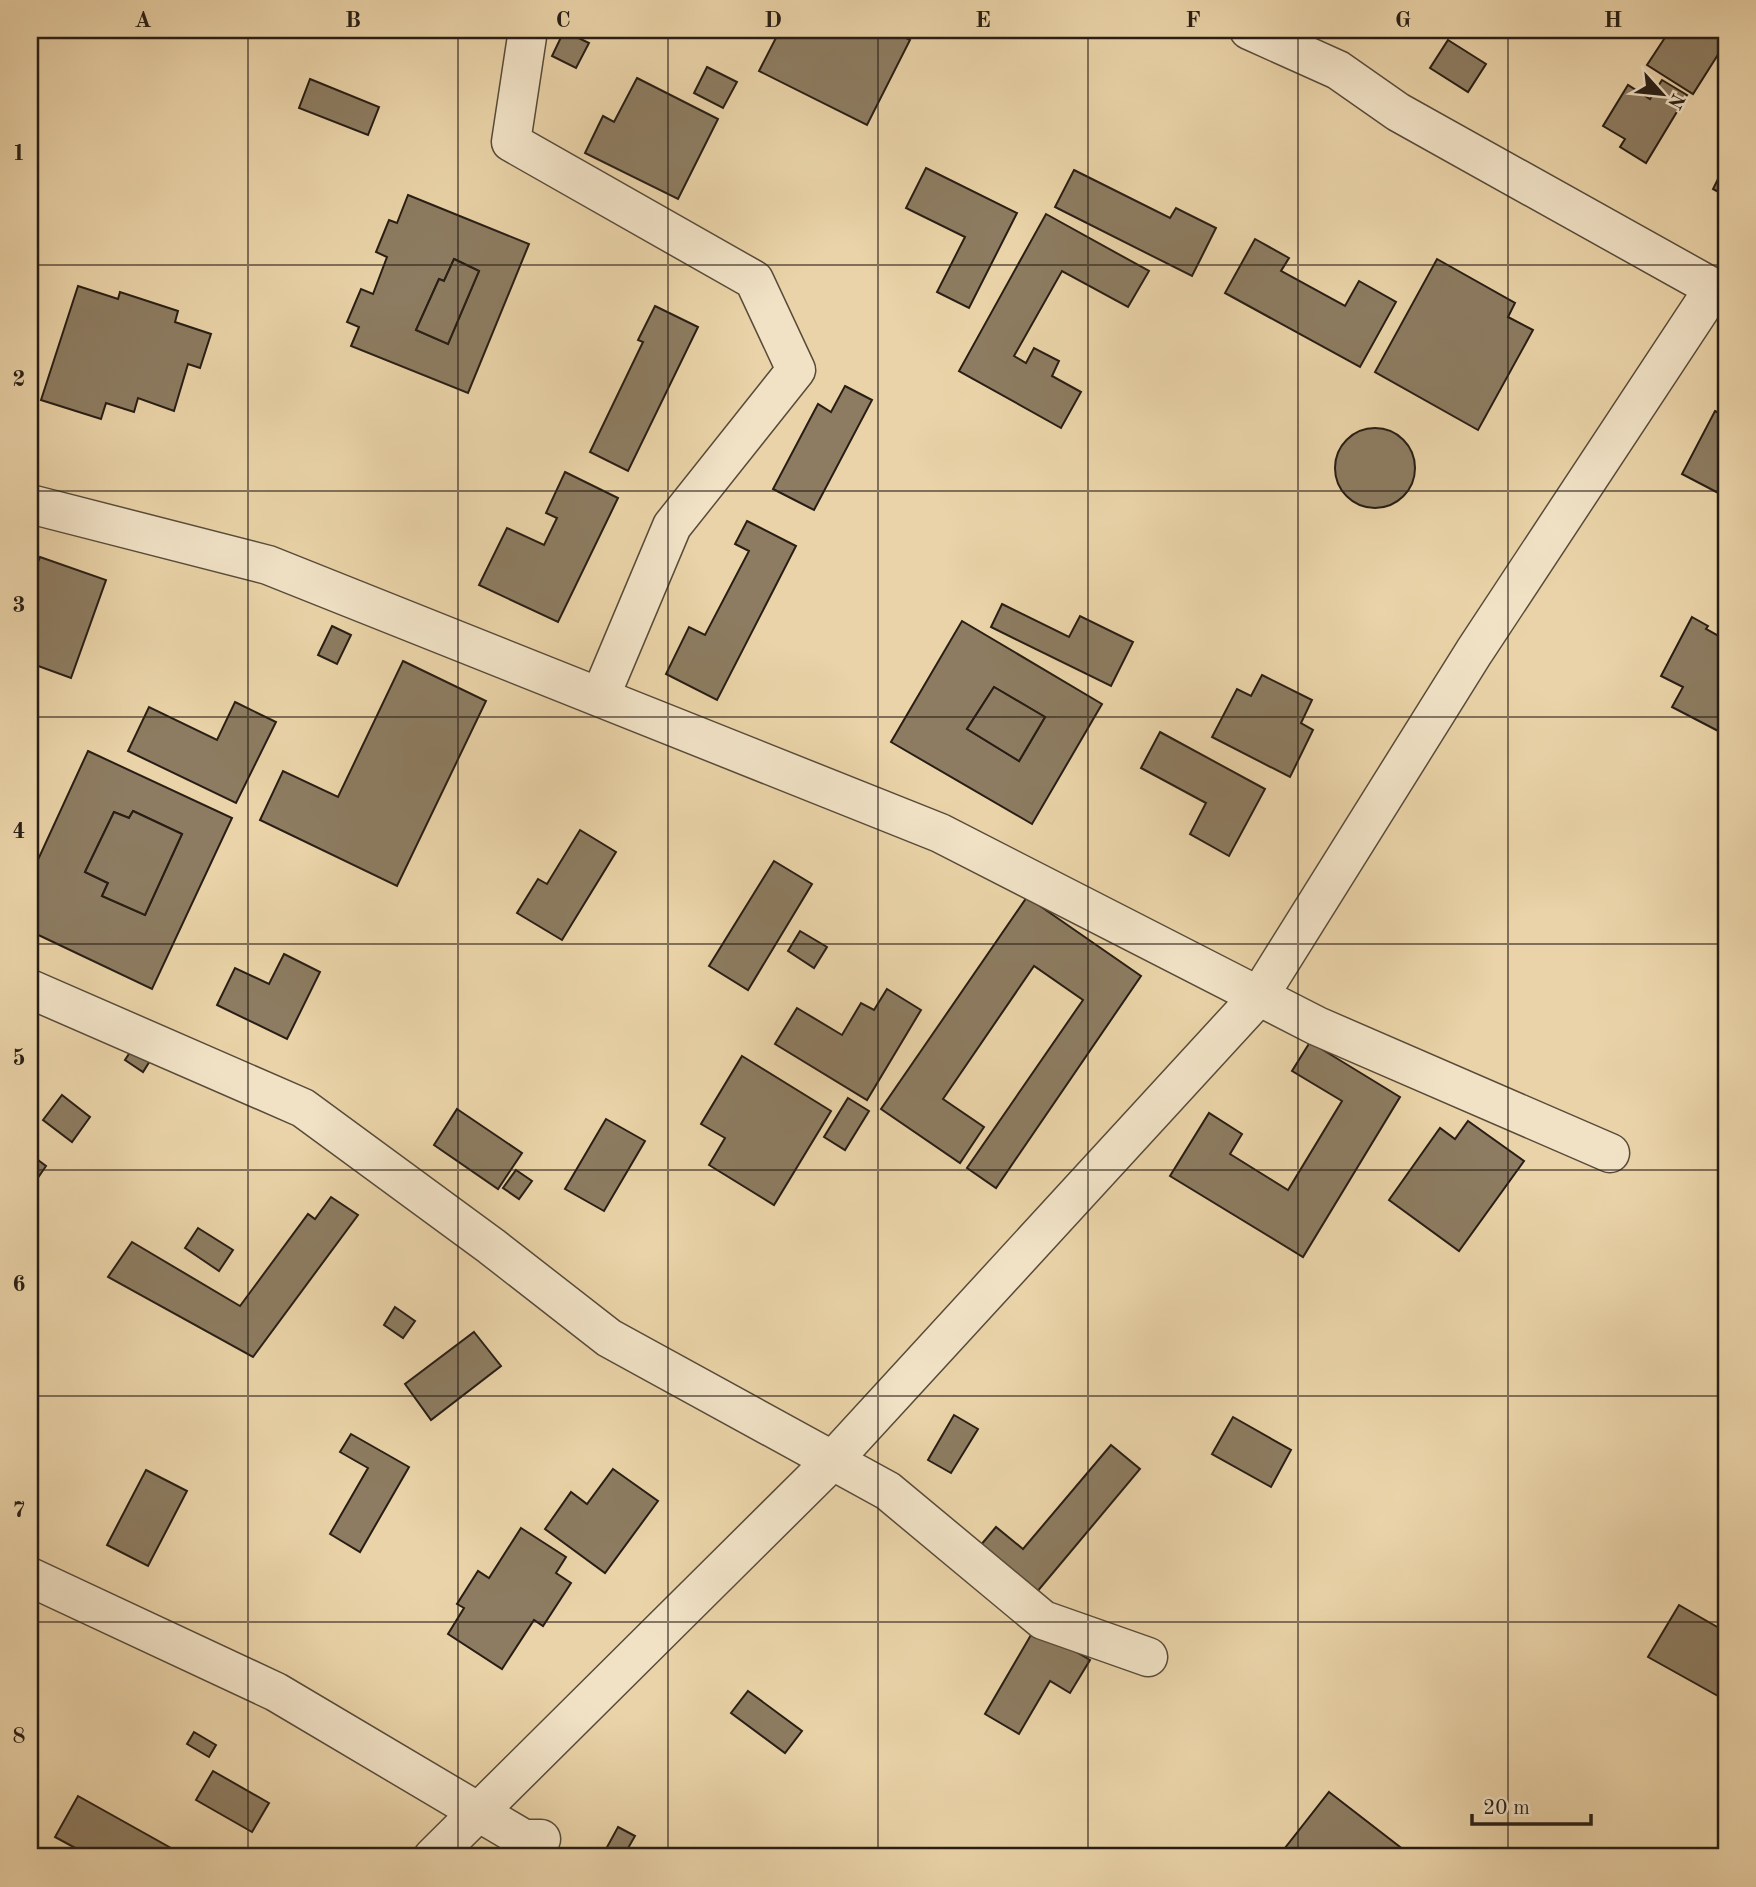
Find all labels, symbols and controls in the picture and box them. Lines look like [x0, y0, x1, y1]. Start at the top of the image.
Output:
text: A [134, 9, 152, 32]
text: B [345, 9, 361, 32]
text: C [555, 9, 571, 32]
text: D [764, 9, 782, 32]
text: E [975, 9, 991, 32]
text: F [1185, 9, 1201, 32]
text: G [1395, 9, 1411, 32]
text: H [1604, 9, 1622, 32]
north arrow [1626, 60, 1696, 130]
text: N [1663, 90, 1687, 112]
text: 1 [12, 142, 26, 165]
text: 2 [12, 368, 26, 391]
text: 3 [12, 594, 26, 617]
text: 4 [12, 820, 26, 843]
text: 5 [12, 1047, 26, 1070]
text: 6 [12, 1273, 26, 1296]
text: 7 [12, 1499, 26, 1522]
text: 8 [12, 1725, 26, 1748]
scale bar [1472, 1782, 1592, 1826]
text: 20 m [1483, 1798, 1530, 1819]

